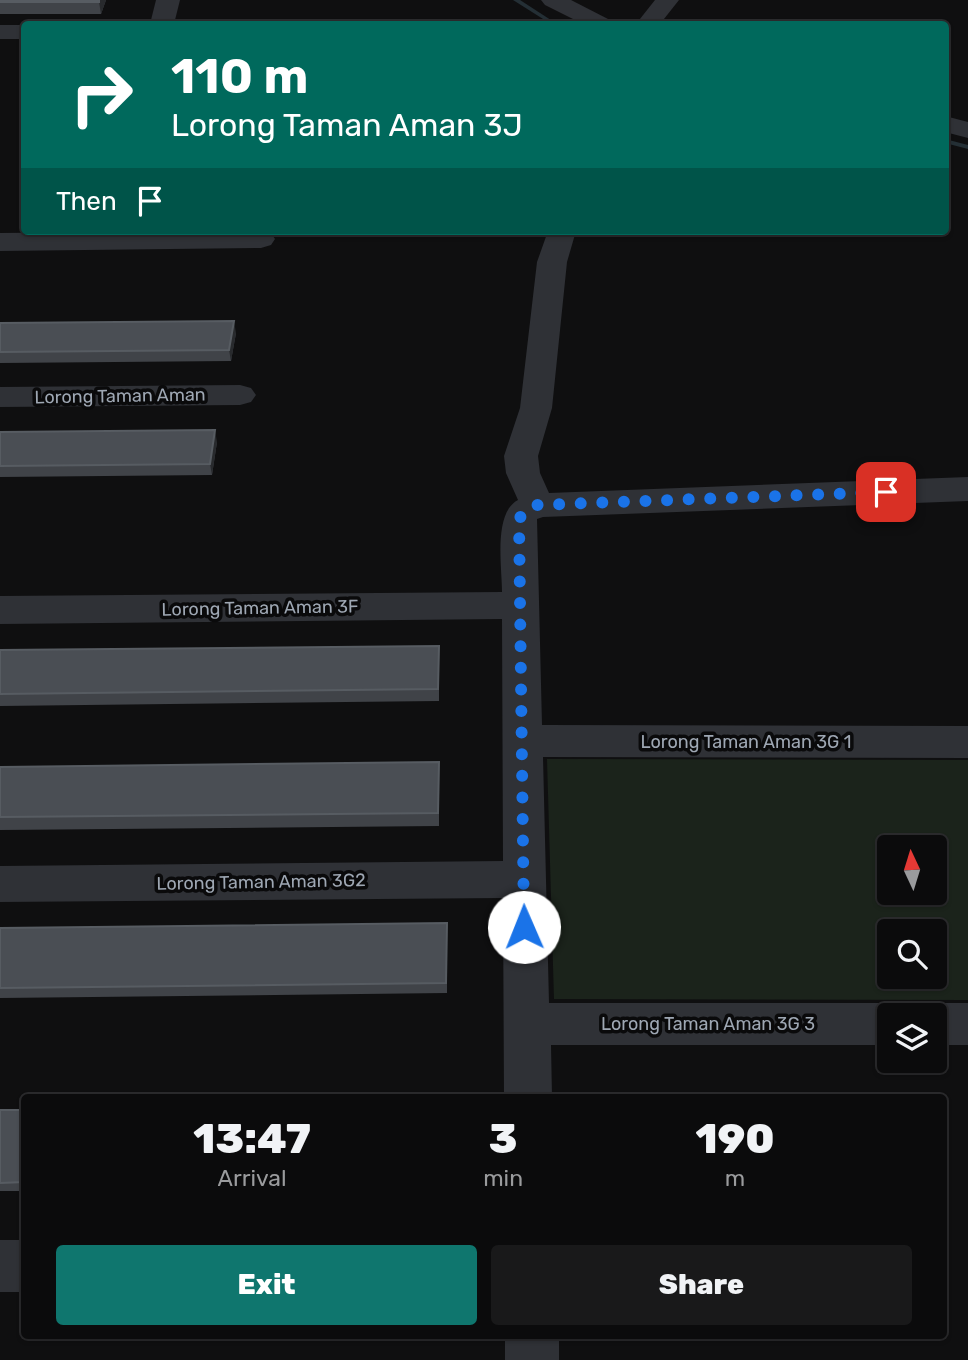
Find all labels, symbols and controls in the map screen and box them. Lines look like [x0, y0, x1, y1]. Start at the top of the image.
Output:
text: 110 m [171, 47, 308, 105]
icon: right [56, 49, 147, 140]
text: Lorong Taman Aman 3J [171, 106, 523, 144]
icon: arrive [131, 182, 169, 220]
text: Then [56, 186, 117, 217]
street label: Lorong Taman Aman [34, 384, 206, 408]
pin [856, 462, 916, 522]
icon: arrive [867, 473, 905, 511]
street label: Lorong Taman Aman 3F [161, 595, 359, 621]
street label: Lorong Taman Aman 3G 1 [641, 731, 851, 753]
north arrow [877, 835, 947, 905]
map controls [877, 835, 947, 1073]
street label: Lorong Taman Aman 3G2 [156, 869, 366, 895]
position arrow [487, 890, 561, 964]
button: search [877, 919, 947, 989]
button: layers [877, 1003, 947, 1073]
street label: Lorong Taman Aman 3G 3 [601, 1013, 815, 1035]
text: 13:47 [193, 1114, 311, 1164]
text: 3 [489, 1114, 518, 1164]
text: 190 [695, 1114, 775, 1164]
text: Arrival [218, 1164, 287, 1192]
text: min [483, 1164, 523, 1192]
text: m [725, 1164, 745, 1192]
button: Exit [56, 1245, 477, 1325]
button: Share [491, 1245, 912, 1325]

